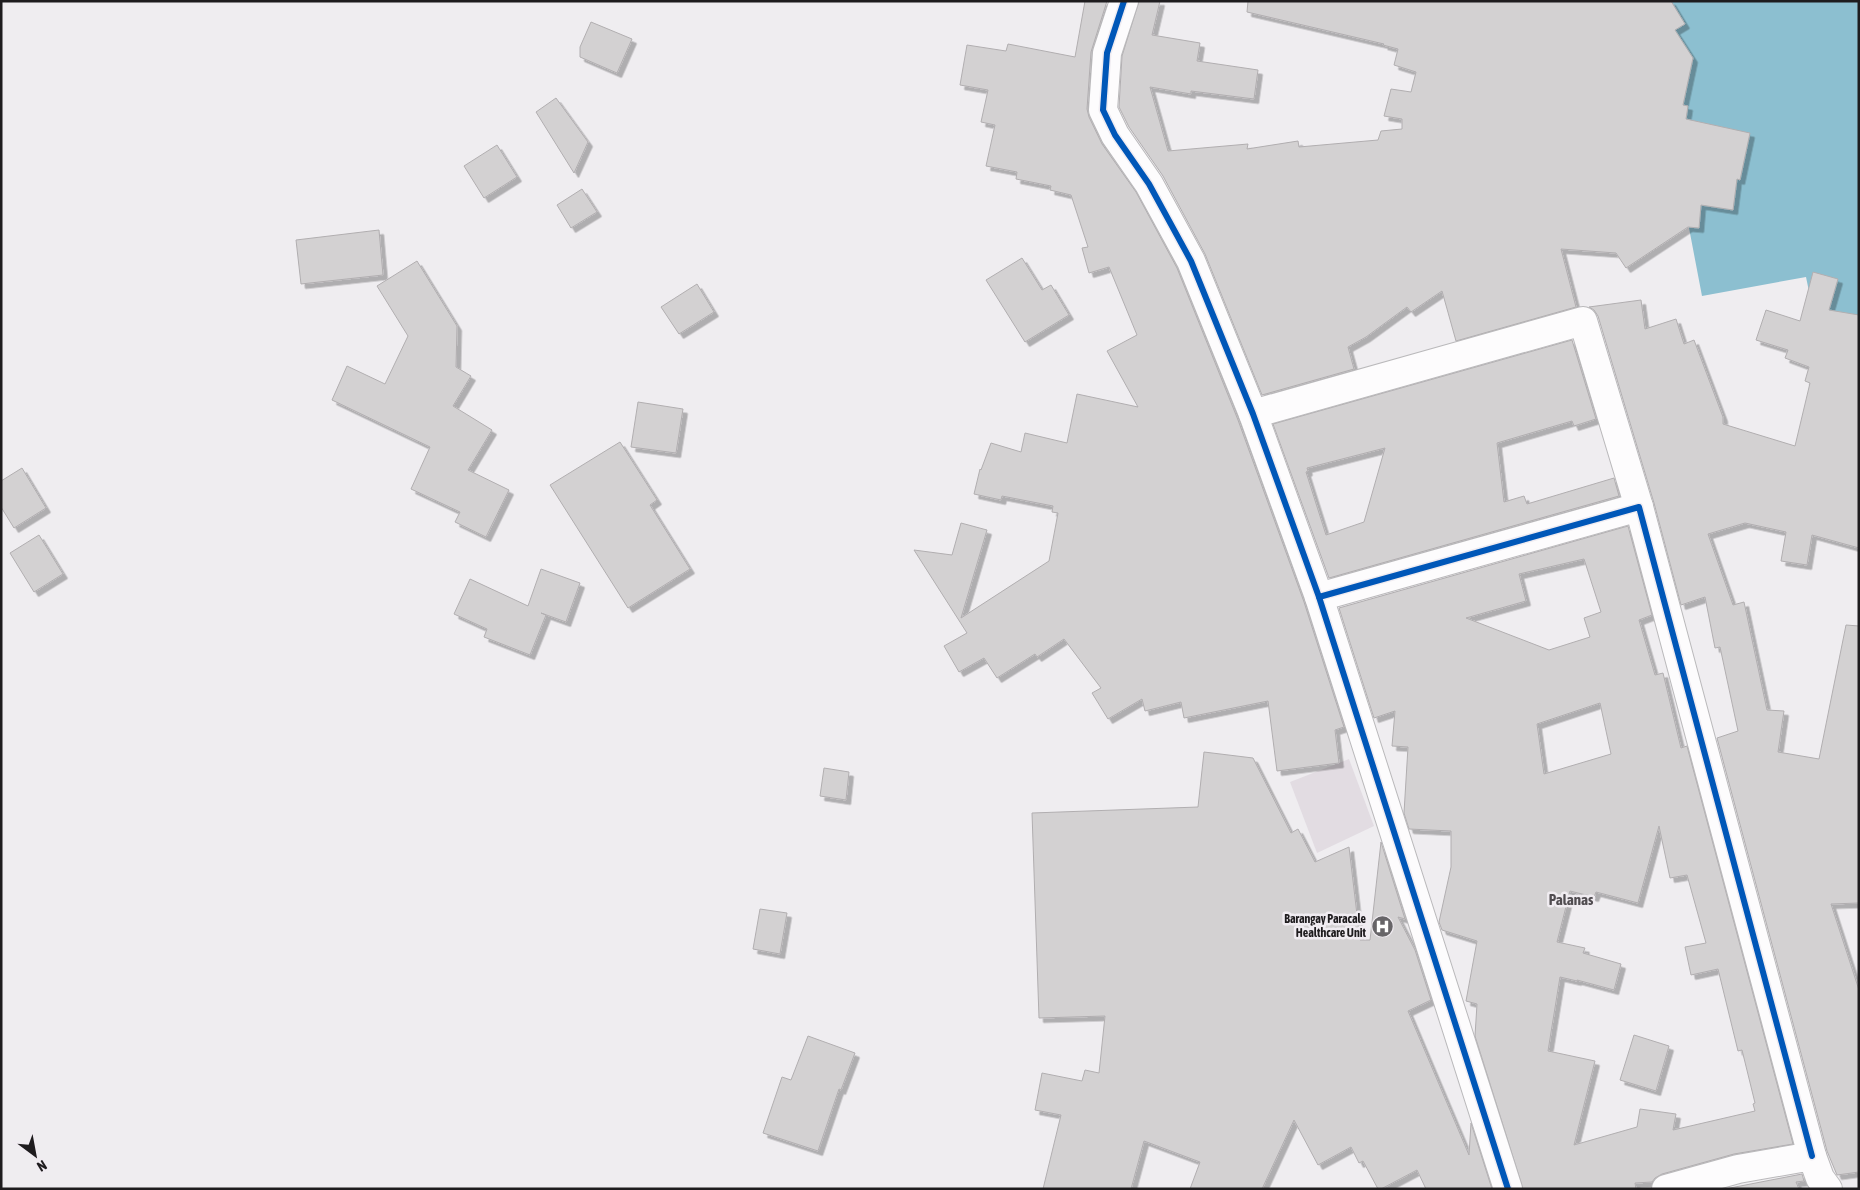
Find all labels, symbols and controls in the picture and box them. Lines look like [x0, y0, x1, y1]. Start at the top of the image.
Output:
district label: Palanas [1549, 891, 1594, 908]
place label: Barangay Paracale Healthcare Unit [1284, 912, 1367, 940]
hospital icon: Barangay Paracale Healthcare Unit [1370, 914, 1394, 938]
north arrow [10, 1130, 60, 1180]
text: N [34, 1157, 50, 1175]

